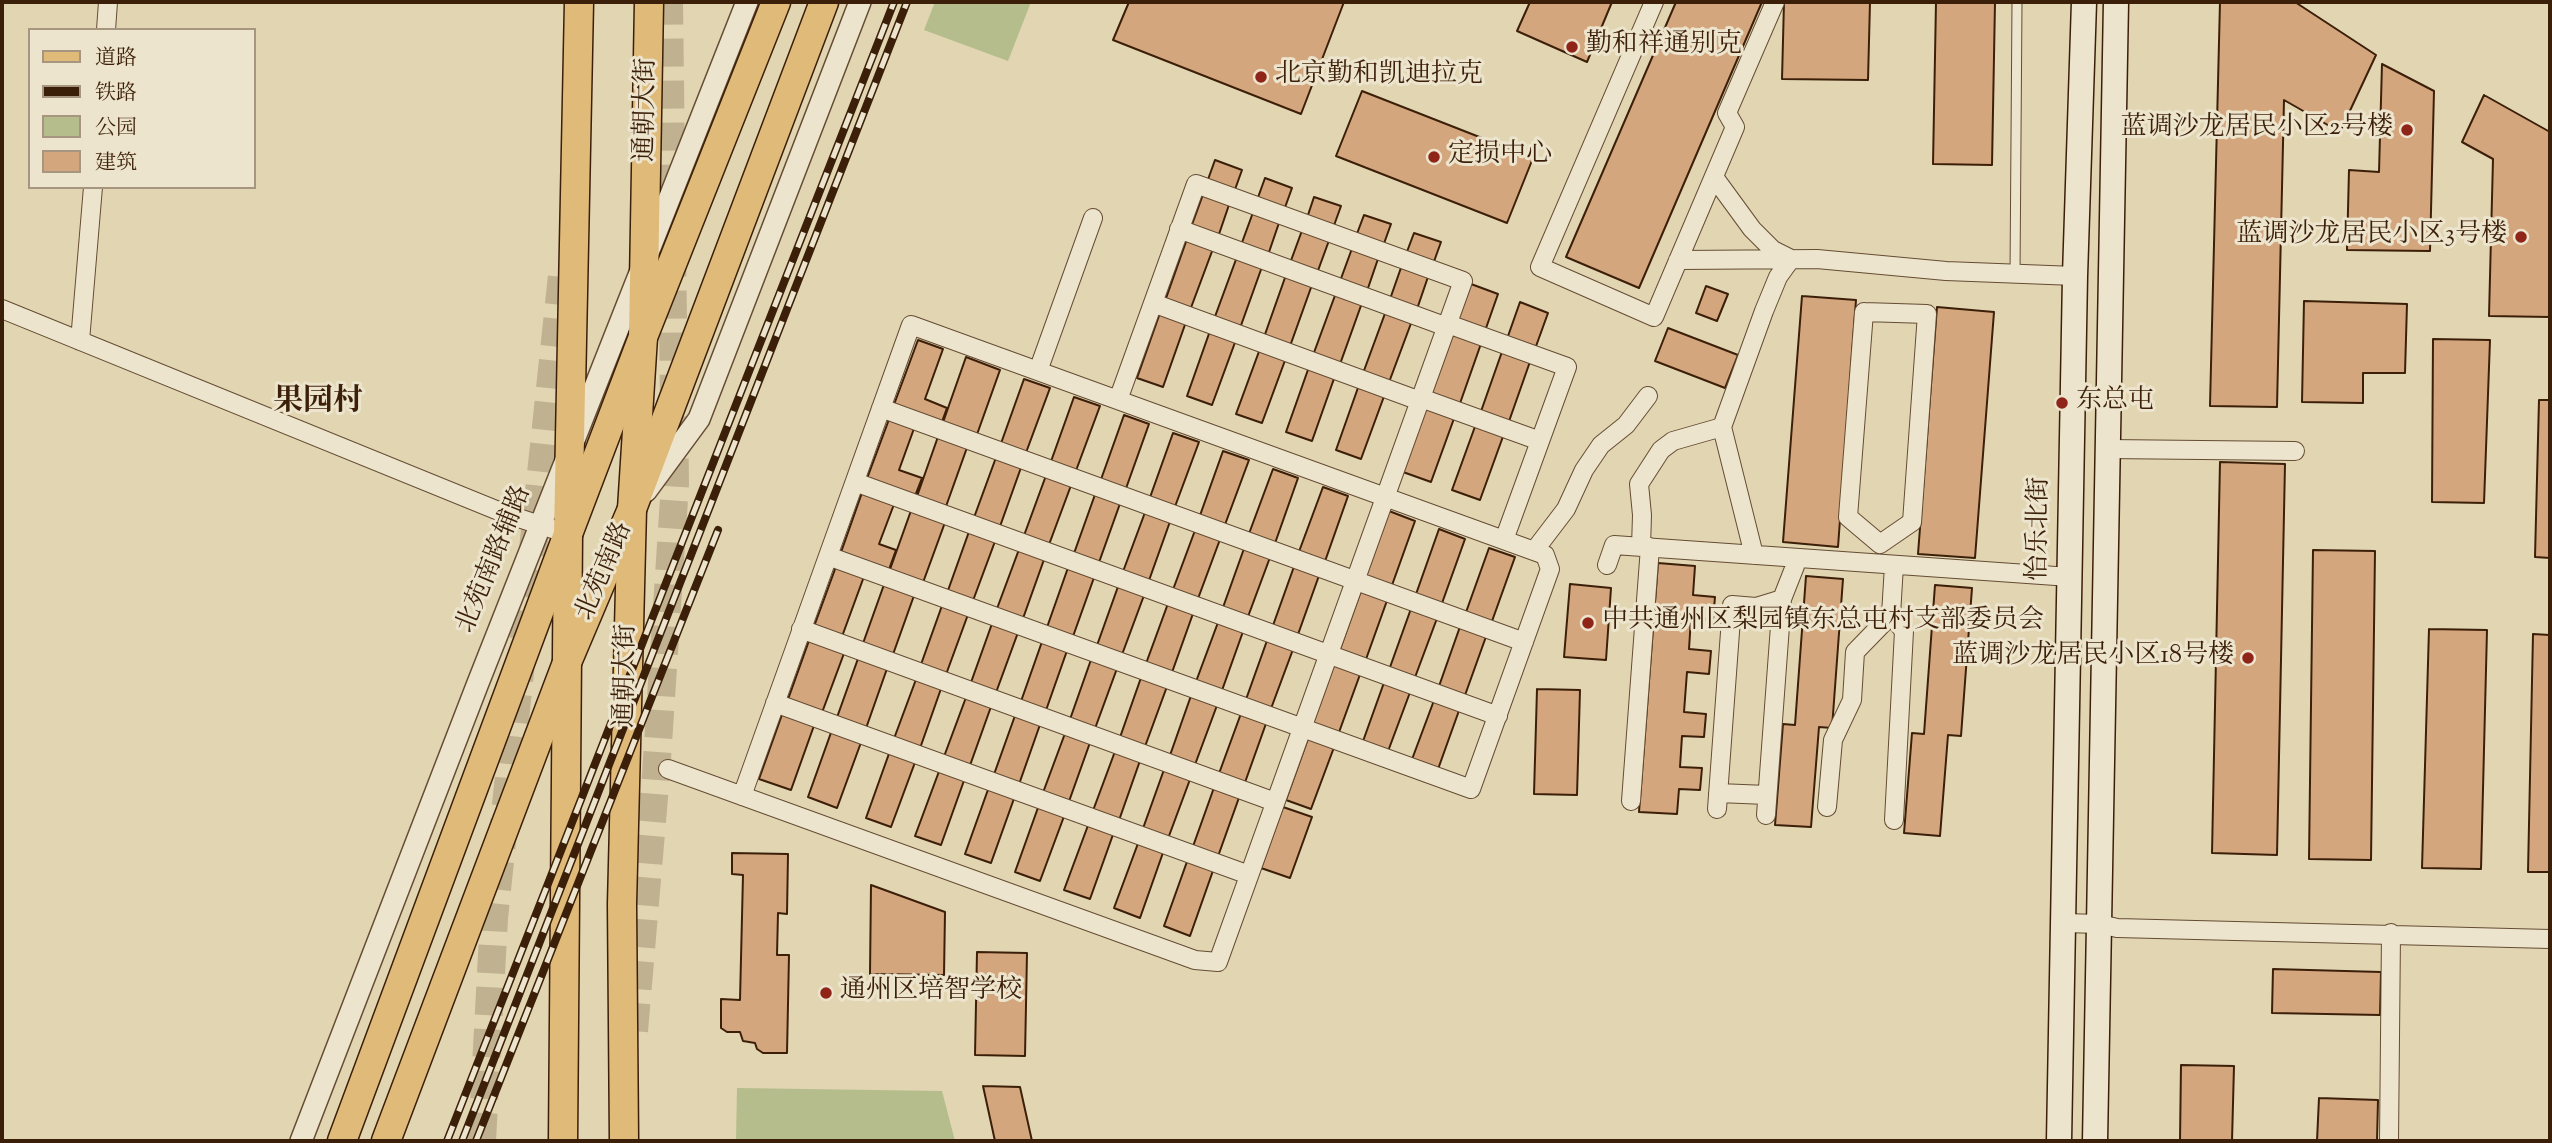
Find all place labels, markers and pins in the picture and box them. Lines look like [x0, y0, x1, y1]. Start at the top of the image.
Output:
place label: 勤和祥通别克 [1586, 31, 1742, 63]
marker: 勤和祥通别克 [1564, 39, 1580, 55]
place label: 北京勤和凯迪拉克 [1275, 61, 1483, 93]
marker: 北京勤和凯迪拉克 [1253, 69, 1269, 85]
place label: 蓝调沙龙居民小区2号楼 [2121, 114, 2393, 146]
marker: 蓝调沙龙居民小区2号楼 [2399, 122, 2415, 138]
place label: 定损中心 [1448, 141, 1552, 173]
marker: 定损中心 [1426, 149, 1442, 165]
place label: 蓝调沙龙居民小区3号楼 [2236, 221, 2507, 253]
marker: 蓝调沙龙居民小区3号楼 [2513, 229, 2529, 245]
place label: 东总屯 [2076, 387, 2154, 419]
marker: 东总屯 [2054, 395, 2070, 411]
place label: 中共通州区梨园镇东总屯村支部委员会 [1602, 607, 2044, 639]
marker: 中共通州区梨园镇东总屯村支部委员会 [1580, 615, 1596, 631]
place label: 蓝调沙龙居民小区18号楼 [1952, 642, 2234, 674]
marker: 蓝调沙龙居民小区18号楼 [2240, 650, 2256, 666]
place label: 通州区培智学校 [840, 977, 1022, 1009]
marker: 通州区培智学校 [818, 985, 834, 1001]

